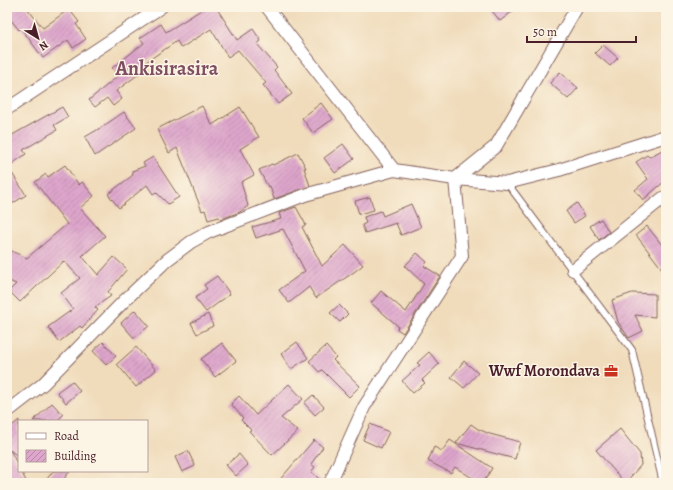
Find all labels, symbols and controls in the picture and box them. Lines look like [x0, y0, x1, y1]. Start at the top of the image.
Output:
north arrow [18, 18, 58, 58]
scale bar [527, 18, 636, 44]
text: 50 m [533, 24, 557, 40]
text: N [36, 37, 51, 54]
district label: Ankisirasira [115, 55, 219, 82]
place label: Wwf Morondava [488, 360, 600, 382]
office icon: Wwf Morondava [603, 363, 619, 379]
legend [18, 420, 148, 472]
text: Road [54, 428, 80, 444]
text: Building [54, 448, 96, 464]

